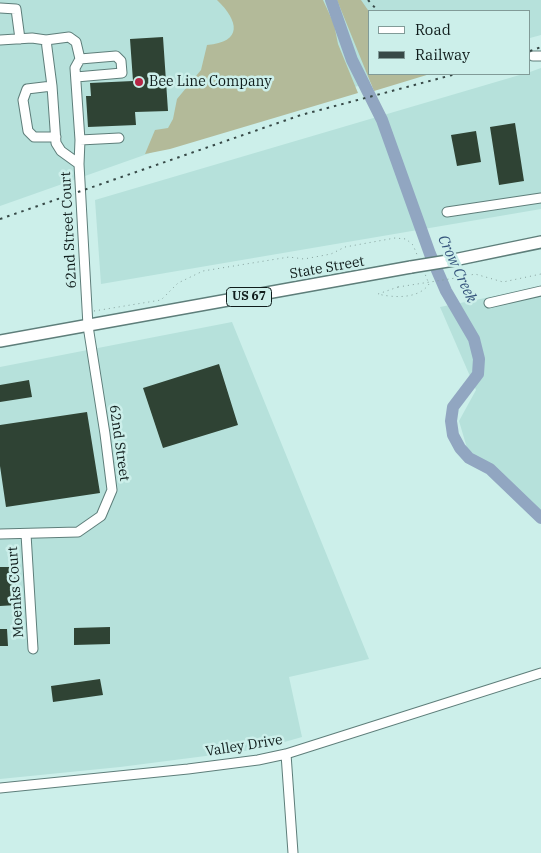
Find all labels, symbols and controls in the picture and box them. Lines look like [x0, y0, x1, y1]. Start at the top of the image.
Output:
legend [368, 10, 531, 75]
text: Road [415, 20, 451, 39]
text: Railway [415, 45, 470, 64]
place label: Bee Line Company [149, 74, 272, 90]
marker: Bee Line Company [133, 76, 145, 88]
street label: 62nd Street Court [58, 171, 80, 289]
water label: Crow Creek [433, 232, 481, 306]
street label: State Street [288, 253, 366, 283]
road number: US 67 [226, 288, 272, 306]
street label: 62nd Street [105, 404, 133, 482]
street label: Moenks Court [4, 546, 28, 638]
street label: Valley Drive [204, 732, 284, 760]

